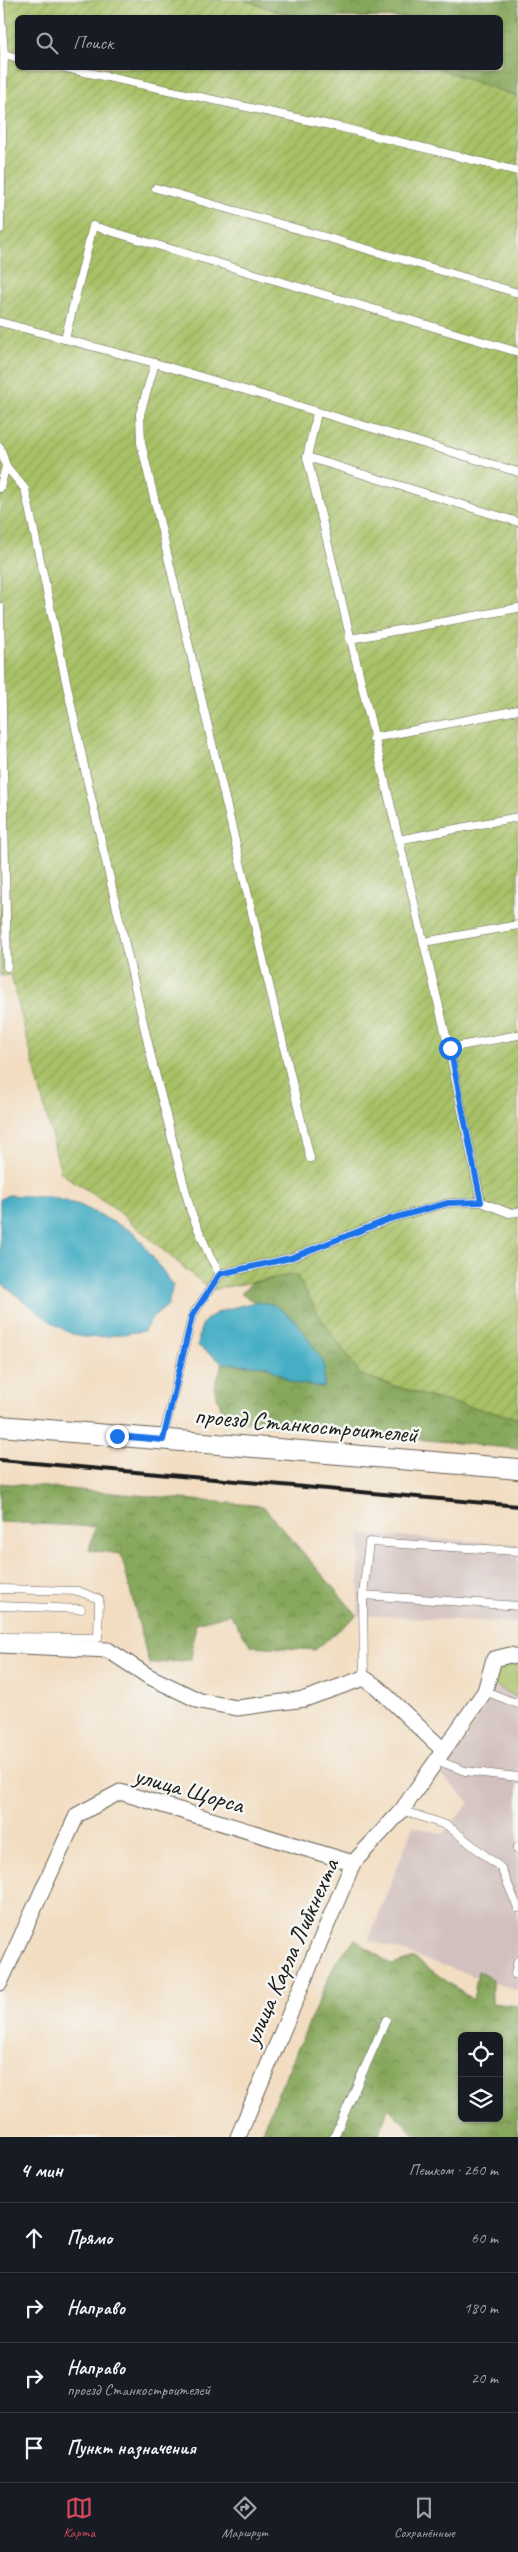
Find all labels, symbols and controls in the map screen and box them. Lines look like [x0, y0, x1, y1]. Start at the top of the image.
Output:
search box [15, 15, 503, 70]
icon: search [33, 29, 61, 57]
text: Поиск [73, 31, 113, 55]
route start [439, 1037, 462, 1060]
street label: проезд Станкостроителей [193, 1399, 421, 1451]
route end [106, 1425, 129, 1448]
street label: улица Щорса [129, 1759, 249, 1821]
street label: улица Карла Либкнехта [235, 1852, 347, 2052]
map controls [458, 2032, 503, 2122]
button: locate [458, 2032, 503, 2077]
button: layers [458, 2077, 503, 2122]
text: 4 мин [20, 2157, 63, 2183]
text: Пешком · 260 m [409, 2160, 498, 2180]
icon: ahead [20, 2224, 48, 2252]
text: Прямо [67, 2226, 112, 2250]
text: 60 m [471, 2228, 498, 2248]
icon: right [20, 2294, 48, 2322]
text: Направо [67, 2296, 125, 2320]
text: 180 m [464, 2298, 498, 2318]
text: Направо [67, 2356, 125, 2380]
icon: right [20, 2364, 48, 2392]
text: 20 m [471, 2368, 498, 2388]
text: проезд Станкостроителей [67, 2380, 210, 2400]
icon: arrive [20, 2434, 48, 2462]
text: Пункт назначения [67, 2436, 196, 2460]
tab: Карта [63, 2494, 95, 2541]
tab: Маршрут [222, 2494, 268, 2541]
tab: Сохранённые [394, 2494, 455, 2541]

